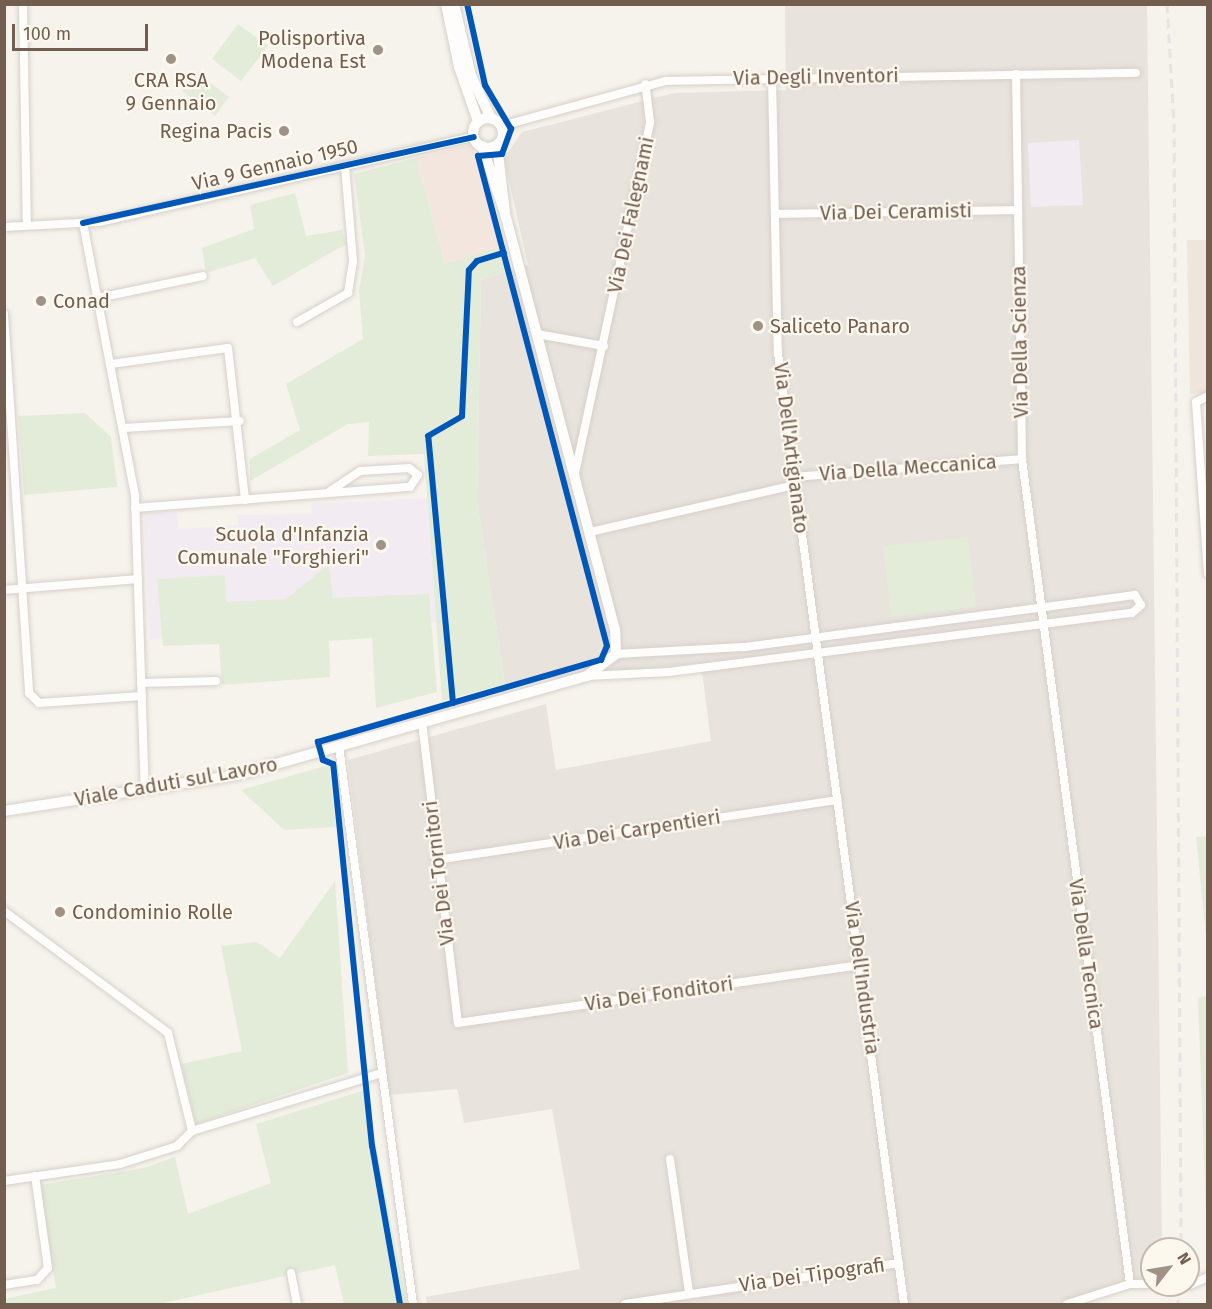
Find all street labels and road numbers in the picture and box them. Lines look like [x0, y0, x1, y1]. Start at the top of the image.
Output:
street label: Via Degli Inventori [733, 64, 899, 90]
street label: Via 9 Gennaio 1950 [190, 134, 360, 196]
street label: Via Dei Falegnami [603, 135, 659, 295]
street label: Via Dei Ceramisti [820, 199, 972, 225]
street label: Via Della Scienza [1007, 266, 1033, 418]
street label: Via Dell'Artigianato [769, 361, 813, 535]
street label: Via Della Meccanica [818, 450, 998, 486]
street label: Viale Caduti sul Lavoro [73, 752, 279, 812]
street label: Via Dei Tornitori [418, 799, 460, 947]
street label: Via Dei Carpentieri [552, 805, 722, 855]
street label: Via Della Tecnica [1064, 877, 1108, 1031]
street label: Via Dell'Industria [839, 900, 885, 1056]
street label: Via Dei Fonditori [583, 972, 735, 1016]
street label: Via Dei Tipografi [738, 1253, 886, 1297]

